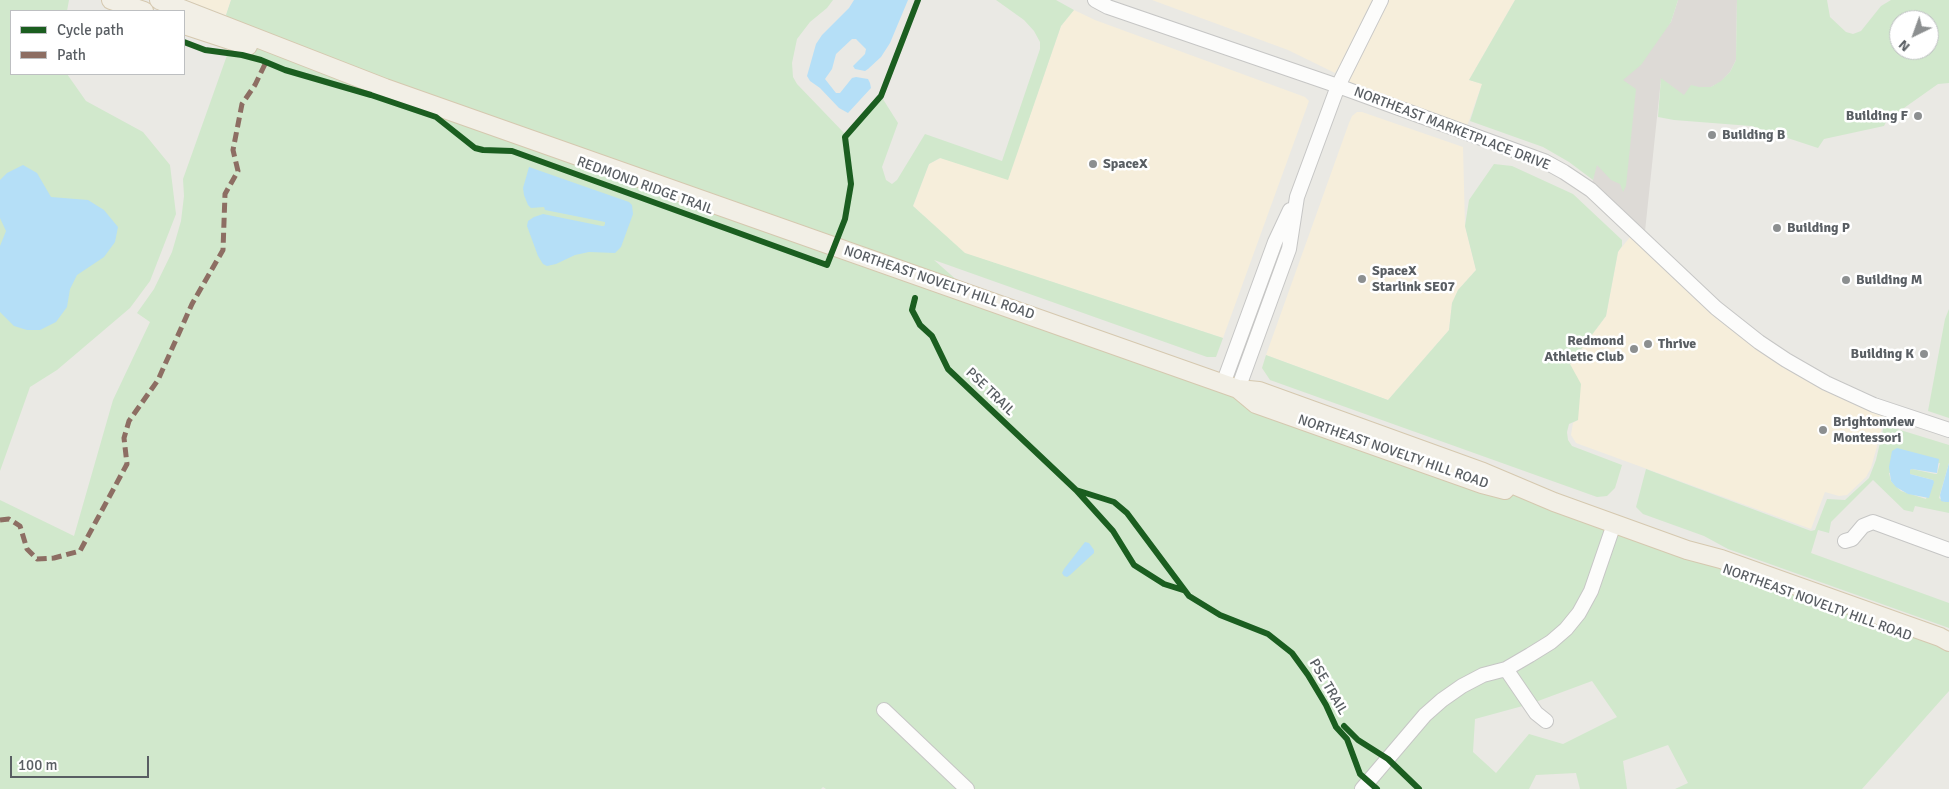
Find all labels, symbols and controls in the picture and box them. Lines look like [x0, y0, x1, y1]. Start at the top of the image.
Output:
legend [10, 10, 185, 75]
north arrow [1889, 10, 1939, 60]
text: Cycle path [57, 21, 124, 39]
text: N [1895, 36, 1914, 55]
text: Path [57, 46, 86, 64]
street label: NORTHEAST MARKETPLACE DRIVE [1351, 84, 1553, 174]
place label: Building F [1846, 108, 1908, 124]
marker: Building F [1912, 110, 1924, 122]
place label: Building B [1722, 127, 1785, 143]
marker: Building B [1706, 129, 1718, 141]
street label: REDMOND RIDGE TRAIL [574, 153, 716, 219]
place label: SpaceX [1103, 156, 1148, 172]
marker: SpaceX [1087, 158, 1099, 170]
place label: Building P [1787, 220, 1850, 236]
marker: Building P [1771, 222, 1783, 234]
street label: NORTHEAST NOVELTY HILL ROAD [842, 242, 1036, 324]
place label: SpaceX Starlink SE07 [1372, 263, 1455, 296]
place label: Building M [1856, 272, 1922, 288]
marker: SpaceX Starlink SE07 [1356, 273, 1368, 285]
marker: Building M [1840, 274, 1852, 286]
place label: Redmond Athletic Club [1544, 333, 1624, 366]
place label: Thrive [1658, 336, 1696, 352]
marker: Thrive [1642, 338, 1654, 350]
marker: Redmond Athletic Club [1628, 343, 1640, 355]
place label: Building K [1851, 346, 1914, 362]
marker: Building K [1918, 348, 1930, 360]
street label: PSE TRAIL [962, 364, 1018, 420]
street label: NORTHEAST NOVELTY HILL ROAD [1296, 411, 1490, 493]
place label: Brightonview Montessori [1833, 414, 1915, 447]
marker: Brightonview Montessori [1817, 424, 1829, 436]
street label: NORTHEAST NOVELTY HILL ROAD [1720, 561, 1914, 645]
street label: PSE TRAIL [1305, 656, 1351, 718]
scale bar [12, 746, 151, 778]
text: 100 m [18, 756, 58, 774]

